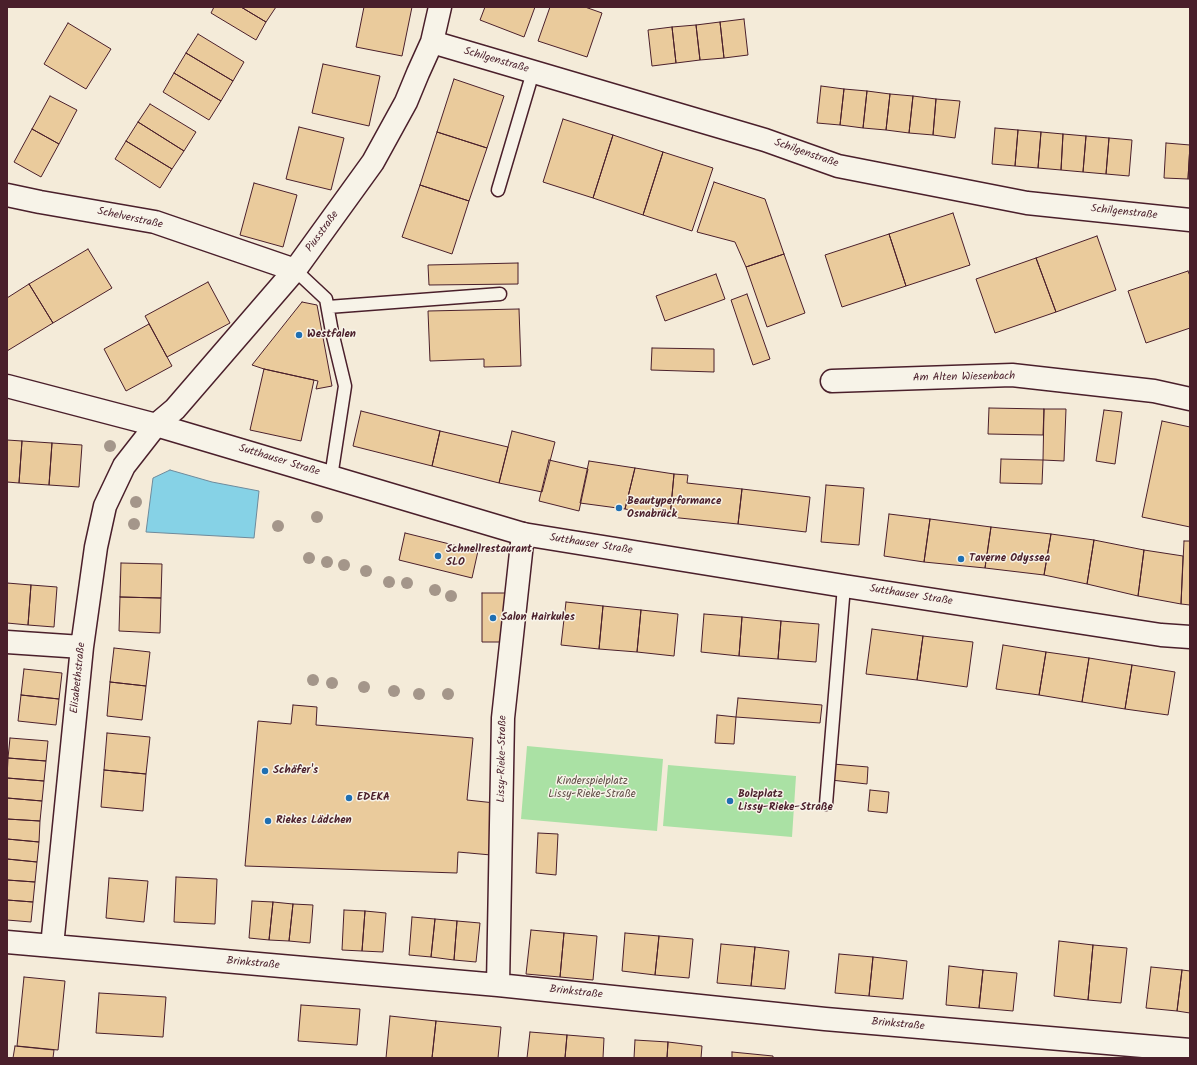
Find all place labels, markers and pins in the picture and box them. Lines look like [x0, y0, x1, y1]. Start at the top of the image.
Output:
place label: Westfalen [307, 328, 356, 342]
marker: Westfalen [294, 330, 304, 340]
place label: Beautyperformance Osnabrück [627, 495, 721, 521]
marker: Beautyperformance Osnabrück [614, 503, 624, 513]
place label: Schnellrestaurant SLO [446, 543, 532, 569]
marker: Schnellrestaurant SLO [433, 551, 443, 561]
place label: Taverne Odyssea [969, 552, 1050, 566]
marker: Taverne Odyssea [956, 554, 966, 564]
place label: Salon Hairkules [501, 611, 575, 625]
marker: Salon Hairkules [488, 613, 498, 623]
place label: Schäfer's [273, 764, 318, 778]
marker: Schäfer's [260, 766, 270, 776]
place label: Bolzplatz Lissy-Rieke-Straße [738, 788, 833, 814]
place label: EDEKA [357, 791, 390, 805]
marker: EDEKA [344, 793, 354, 803]
marker: Bolzplatz Lissy-Rieke-Straße [725, 796, 735, 806]
place label: Riekes Lädchen [276, 814, 352, 828]
marker: Riekes Lädchen [263, 816, 273, 826]

